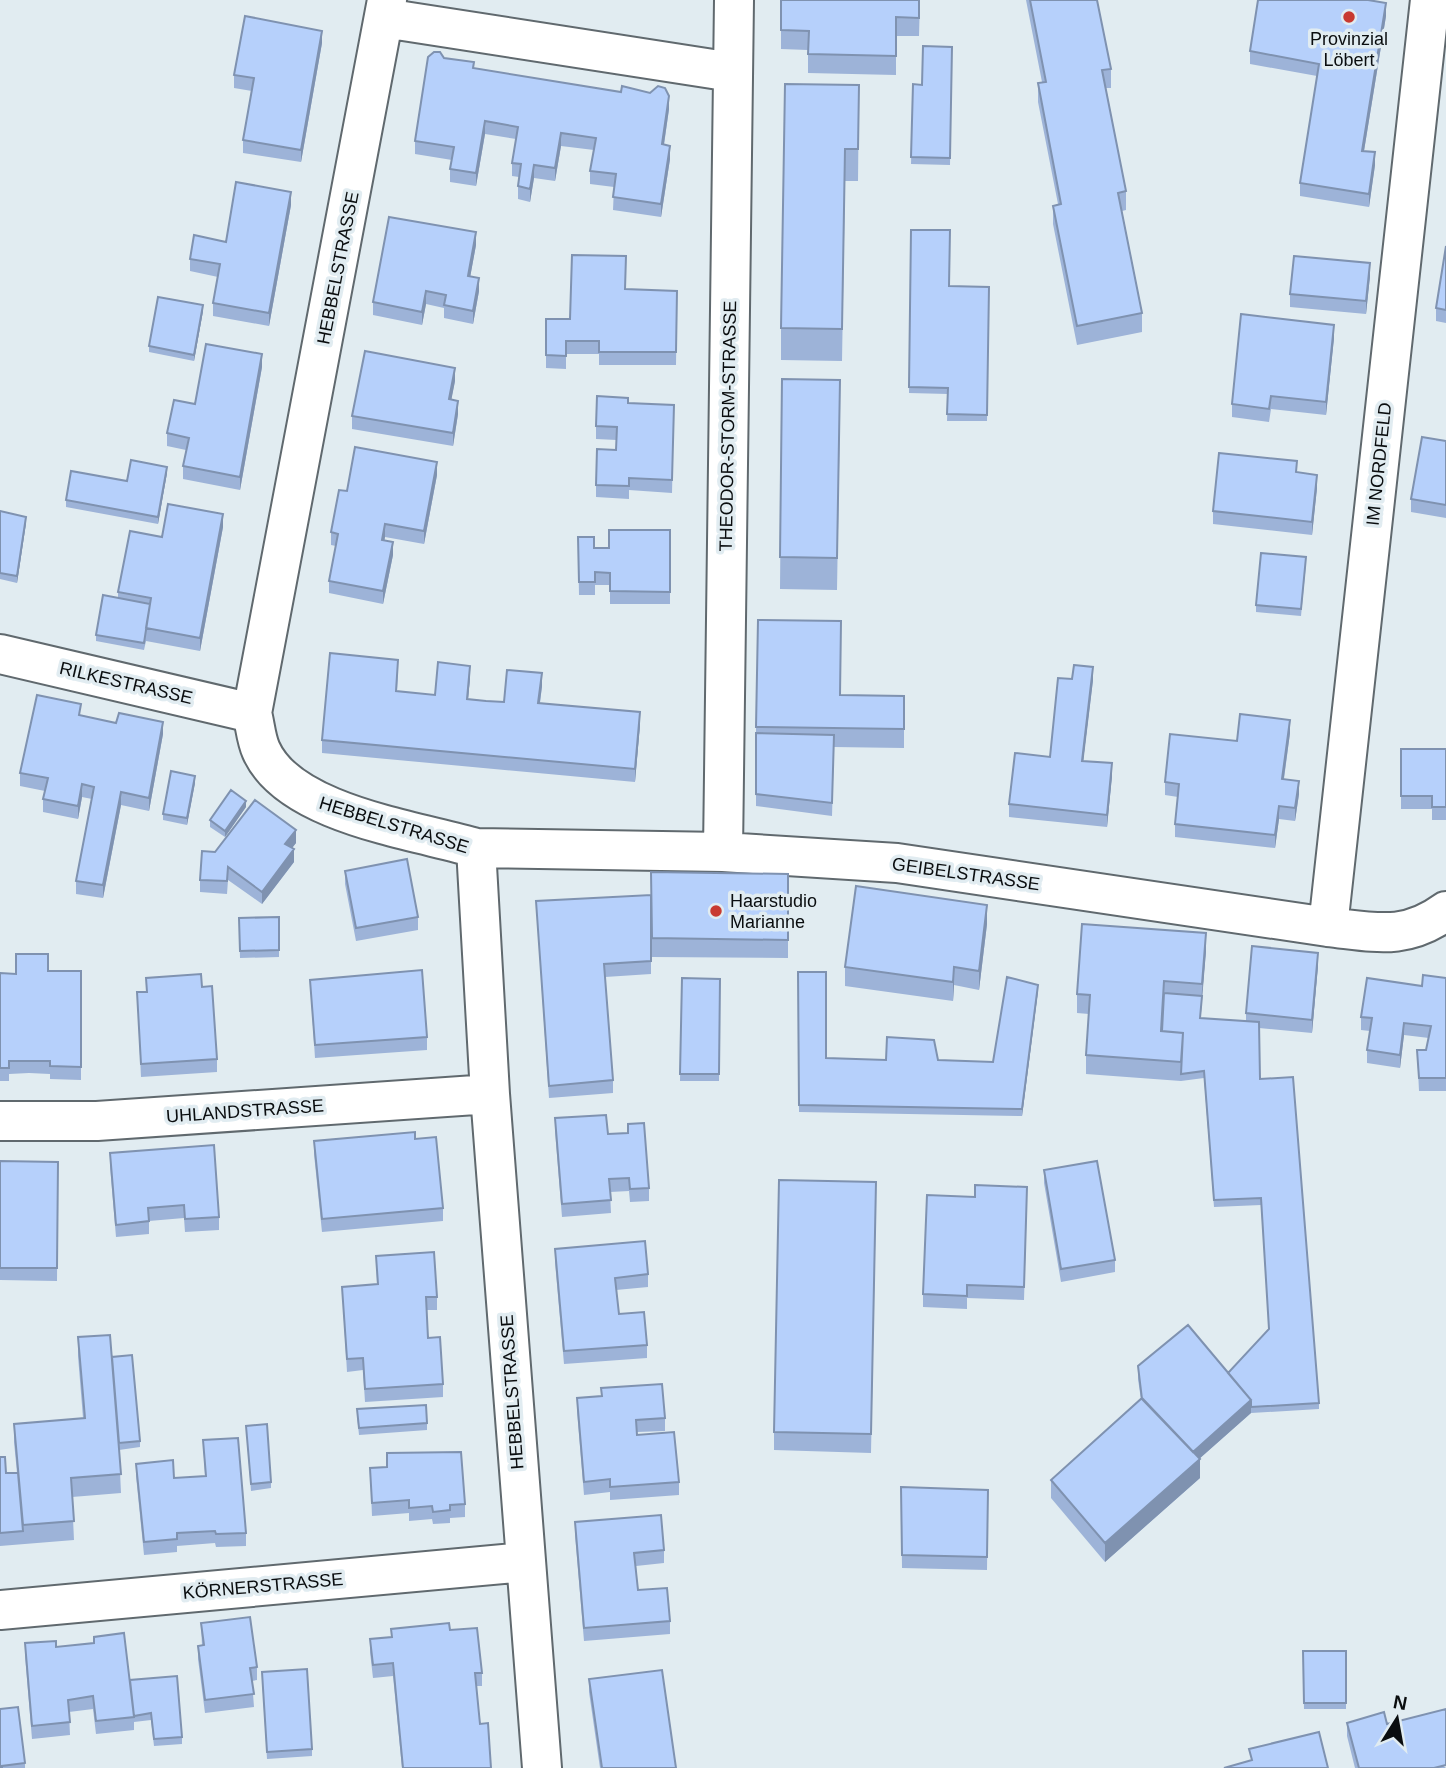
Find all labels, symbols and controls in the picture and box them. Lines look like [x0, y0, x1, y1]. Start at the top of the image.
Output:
marker: Provinzial Löbert [1341, 9, 1357, 25]
place label: Provinzial Löbert [1310, 29, 1388, 70]
street label: HEBBELSTRASSE [313, 190, 363, 346]
street label: THEODOR-STORM-STRASSE [716, 301, 740, 551]
street label: IM NORDFELD [1363, 401, 1395, 527]
street label: RILKESTRASSE [57, 658, 195, 708]
street label: HEBBELSTRASSE [317, 793, 471, 857]
street label: GEIBELSTRASSE [891, 854, 1041, 894]
place label: Haarstudio Marianne [730, 891, 817, 932]
marker: Haarstudio Marianne [708, 903, 724, 919]
street label: UHLANDSTRASSE [165, 1096, 325, 1126]
street label: HEBBELSTRASSE [497, 1314, 527, 1470]
street label: KÖRNERSTRASSE [182, 1569, 344, 1603]
north arrow [1362, 1684, 1432, 1754]
text: N [1391, 1691, 1409, 1714]

